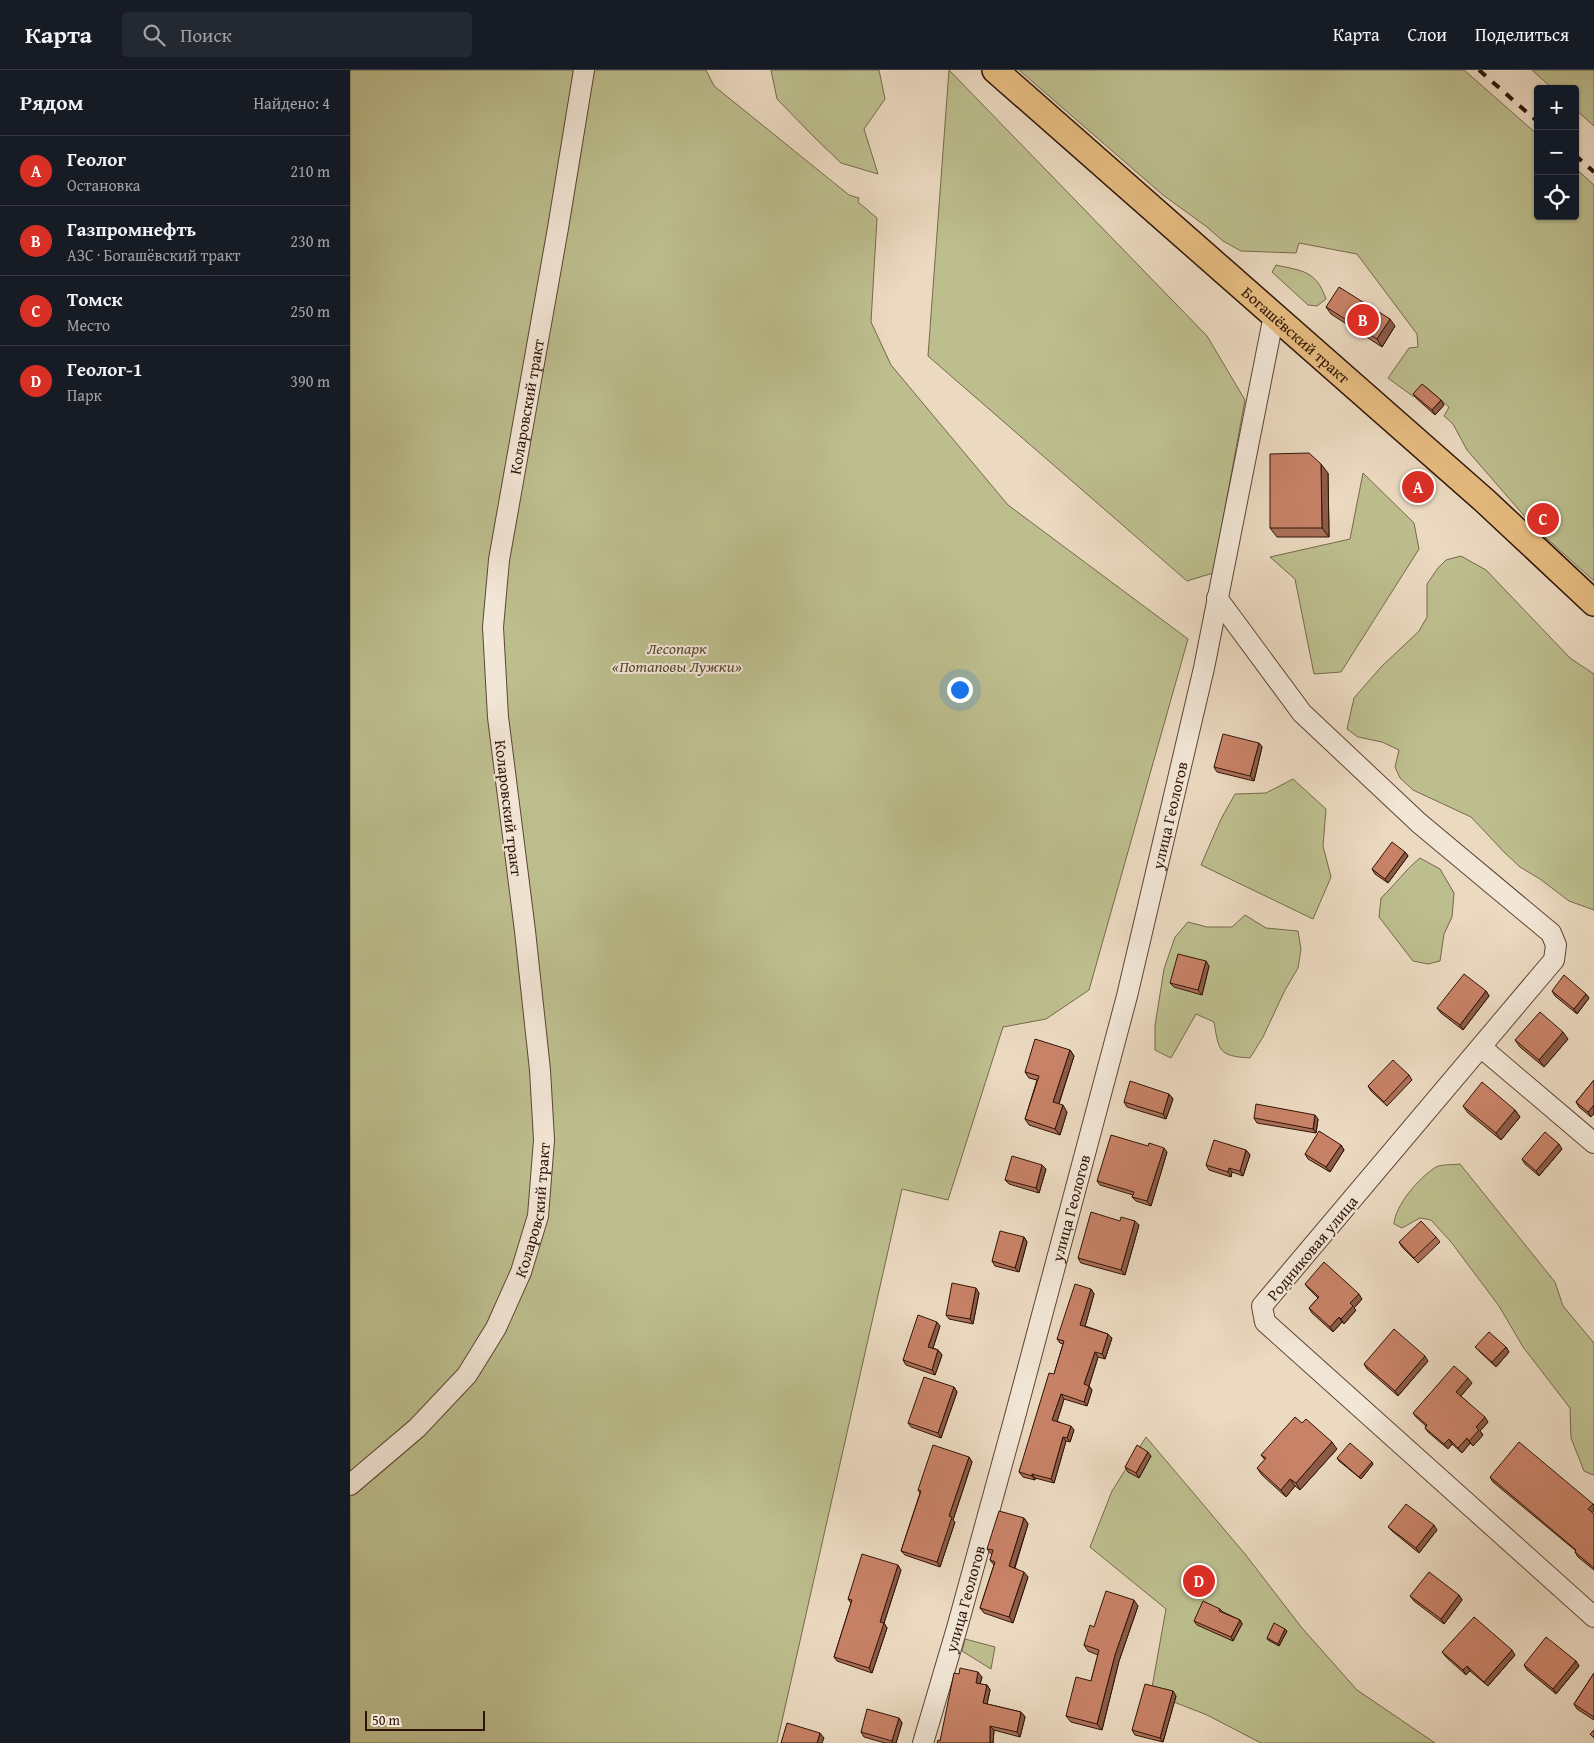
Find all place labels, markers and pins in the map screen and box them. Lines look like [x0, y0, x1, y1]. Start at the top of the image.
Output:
pin: B [1347, 301, 1379, 339]
pin: A [1402, 468, 1434, 506]
pin: C [1527, 500, 1559, 538]
pin: D [1183, 1562, 1215, 1600]

